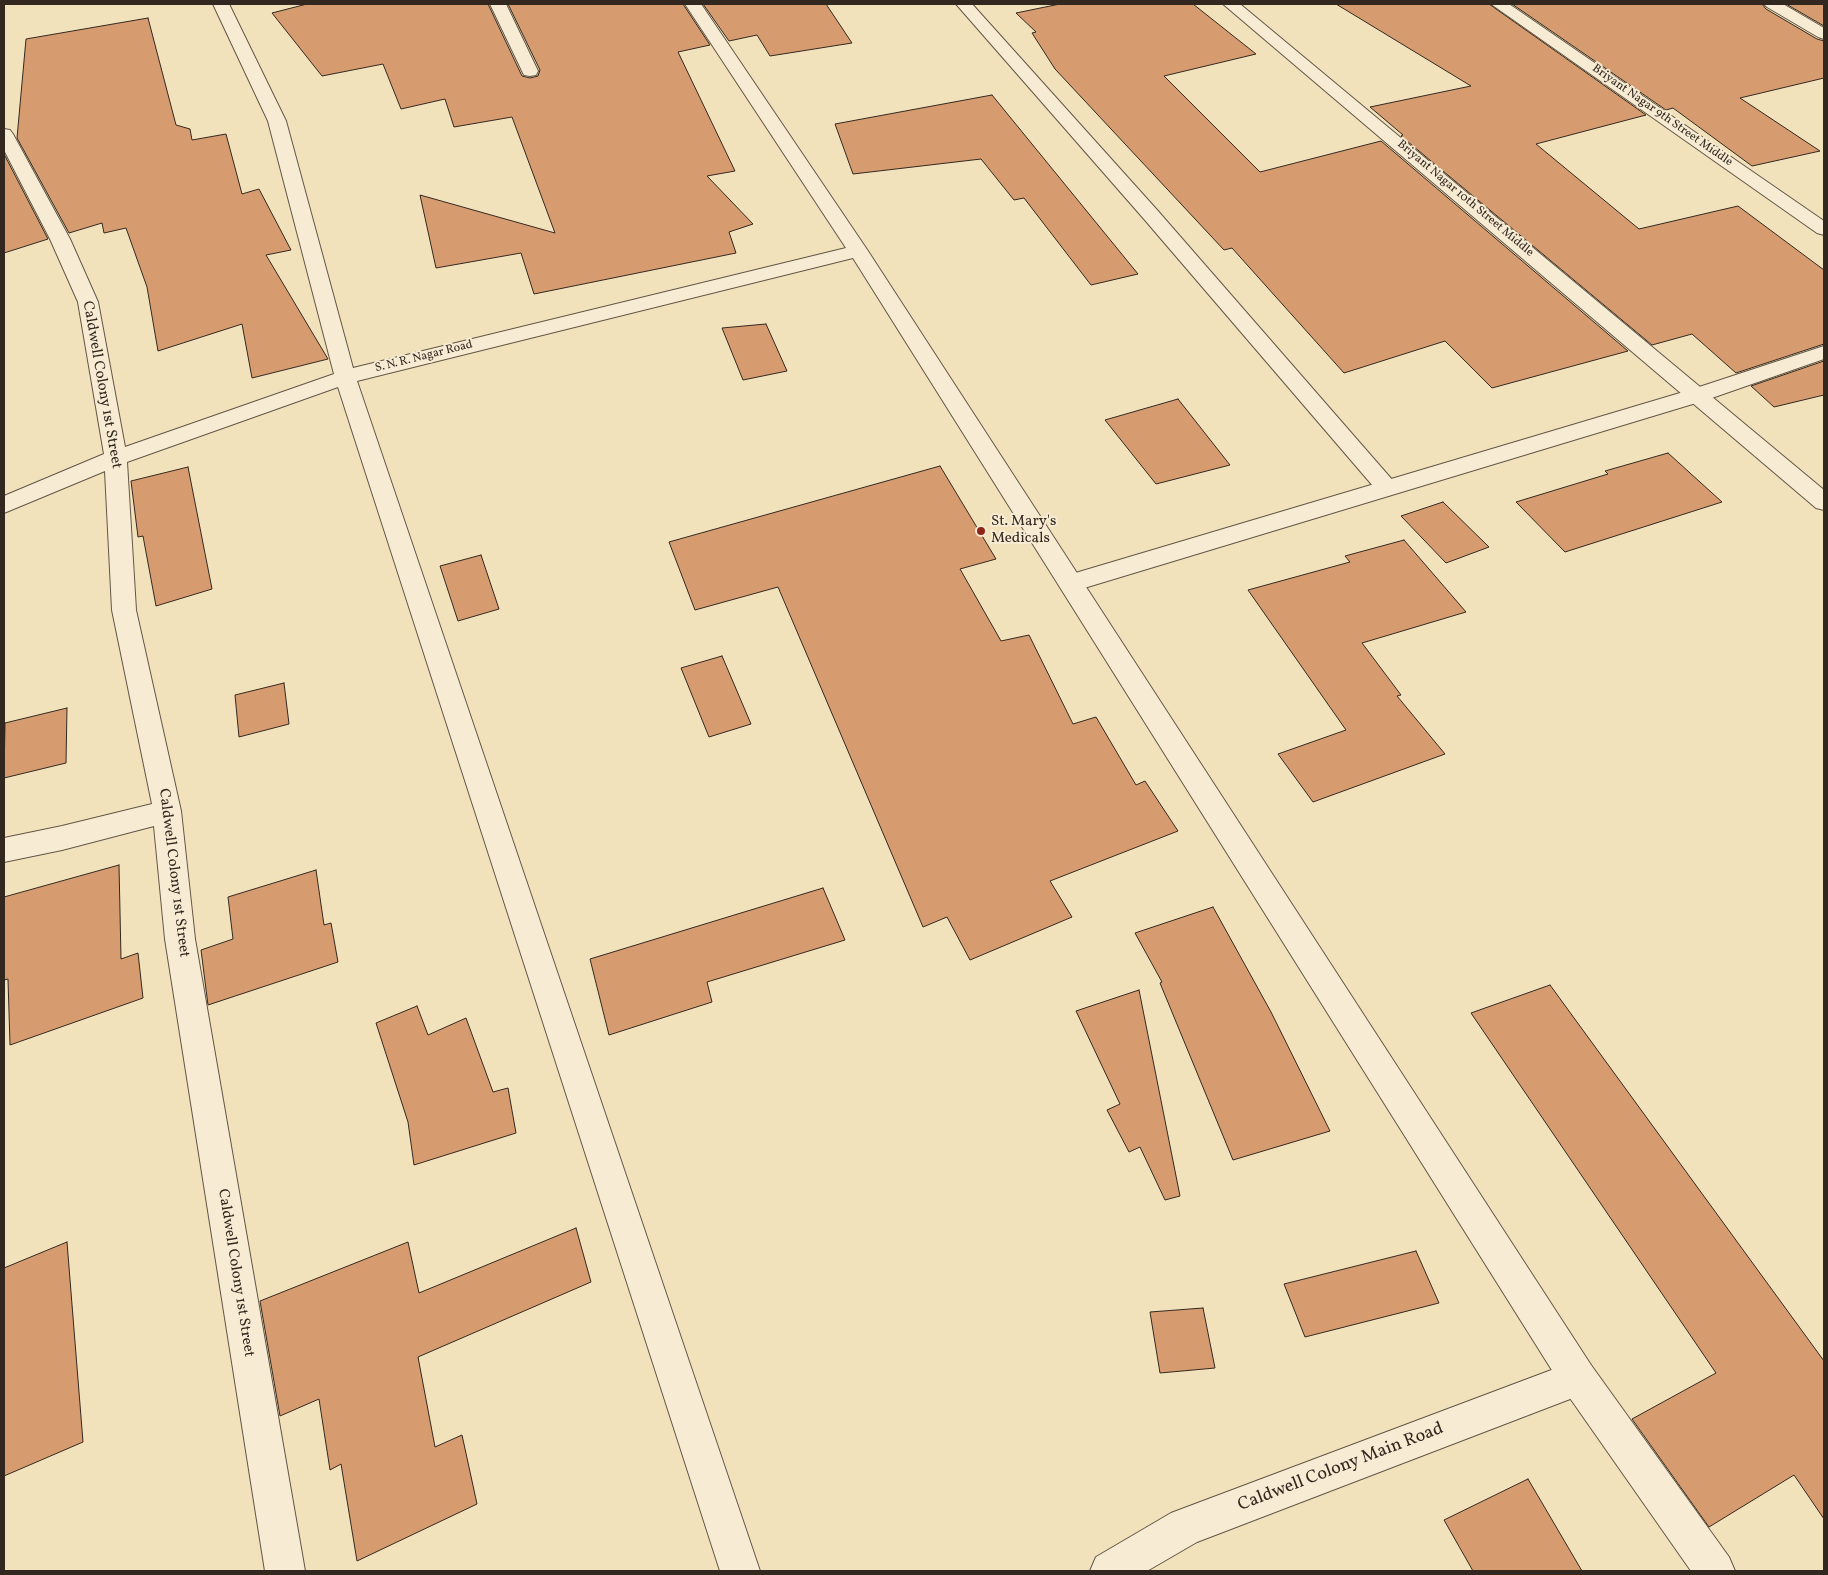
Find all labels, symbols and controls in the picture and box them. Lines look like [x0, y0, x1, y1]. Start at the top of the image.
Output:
street label: Briyant Nagar 9th Street Middle [1589, 62, 1735, 170]
street label: Briyant Nagar 10th Street Middle [1394, 138, 1536, 260]
street label: Caldwell Colony 1st Street [77, 300, 125, 470]
street label: S. N. R. Nagar Road [374, 338, 474, 376]
place label: St. Mary's Medicals [991, 513, 1056, 548]
marker: St. Mary's Medicals [975, 525, 987, 537]
street label: Caldwell Colony 1st Street [154, 787, 192, 959]
street label: Caldwell Colony 1st Street [213, 1188, 257, 1358]
street label: Caldwell Colony Main Road [1235, 1419, 1447, 1517]

